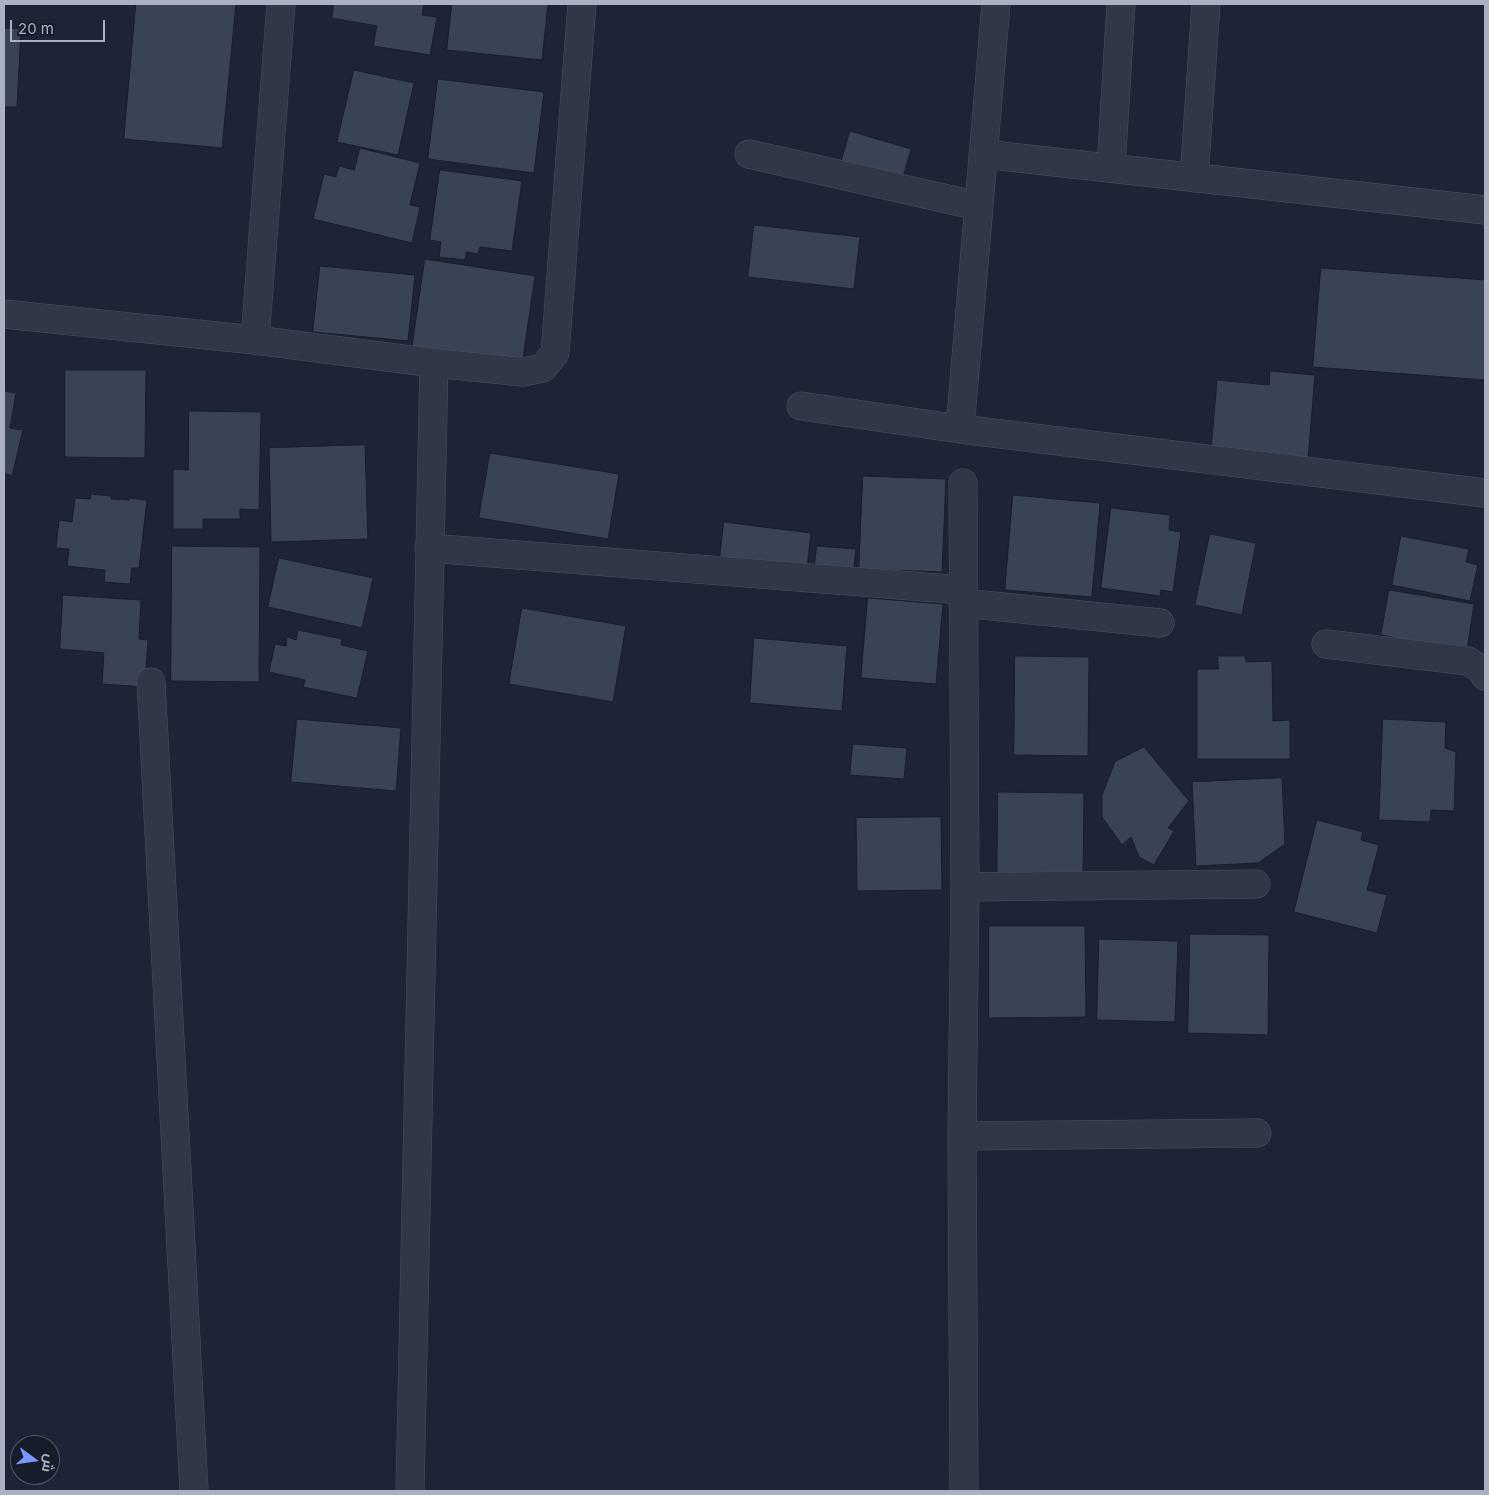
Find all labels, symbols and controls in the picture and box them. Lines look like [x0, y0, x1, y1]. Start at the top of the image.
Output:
scale bar [12, 10, 108, 42]
text: 20 m [18, 19, 54, 38]
north arrow [10, 1435, 60, 1485]
text: ش [39, 1453, 59, 1474]

